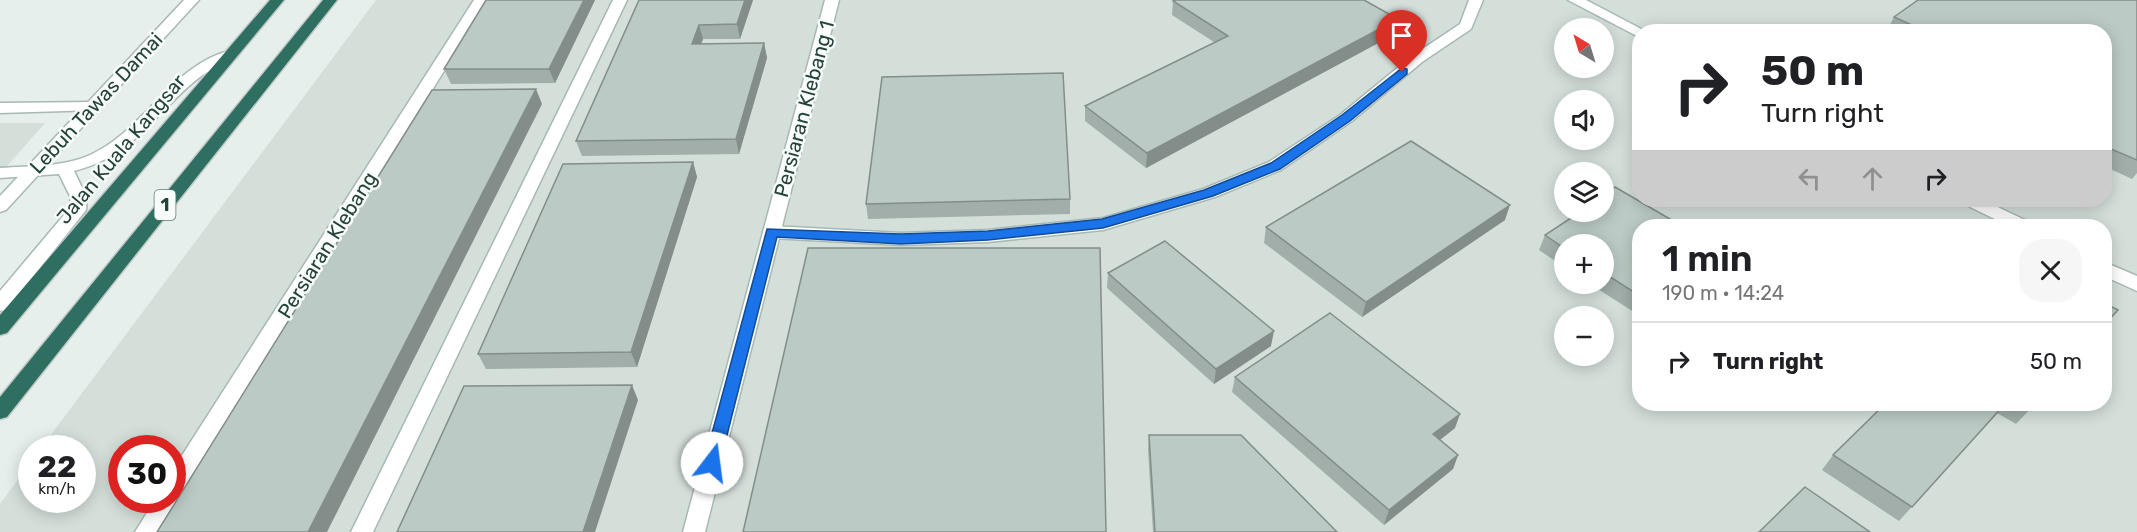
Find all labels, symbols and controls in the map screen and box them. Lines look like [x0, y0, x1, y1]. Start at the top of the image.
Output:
pin [1376, 10, 1427, 72]
street label: Persiaran Klebang 1 [769, 18, 839, 200]
north arrow [1554, 18, 1614, 78]
map controls [1554, 18, 1614, 366]
icon: arrive [1385, 19, 1418, 52]
street label: Lebuh Tawas Damai [25, 28, 167, 178]
text: 50 m [1761, 46, 1864, 96]
icon: right [1662, 48, 1740, 126]
street label: Jalan Kuala Kangsar [51, 69, 191, 229]
button: sound [1554, 90, 1614, 150]
text: Turn right [1761, 97, 1884, 129]
button: layers [1554, 162, 1614, 222]
icon: left [1793, 162, 1826, 195]
icon: ahead [1856, 162, 1889, 195]
icon: right [1919, 162, 1952, 195]
street label: Persiaran Klebang [272, 167, 382, 323]
road number: 1 [154, 190, 176, 220]
button: + [1554, 234, 1614, 294]
text: 1 min [1662, 237, 1753, 280]
button: close [2019, 239, 2082, 302]
text: 190 m · 14:24 [1662, 281, 1784, 305]
button: − [1554, 306, 1614, 366]
icon: right [1662, 345, 1695, 378]
text: Turn right [1713, 348, 1823, 375]
text: 50 m [2030, 348, 2082, 375]
position arrow [680, 431, 744, 495]
speed limit sign: 30 [108, 435, 186, 513]
text: 22 [38, 449, 77, 485]
text: km/h [38, 480, 76, 498]

